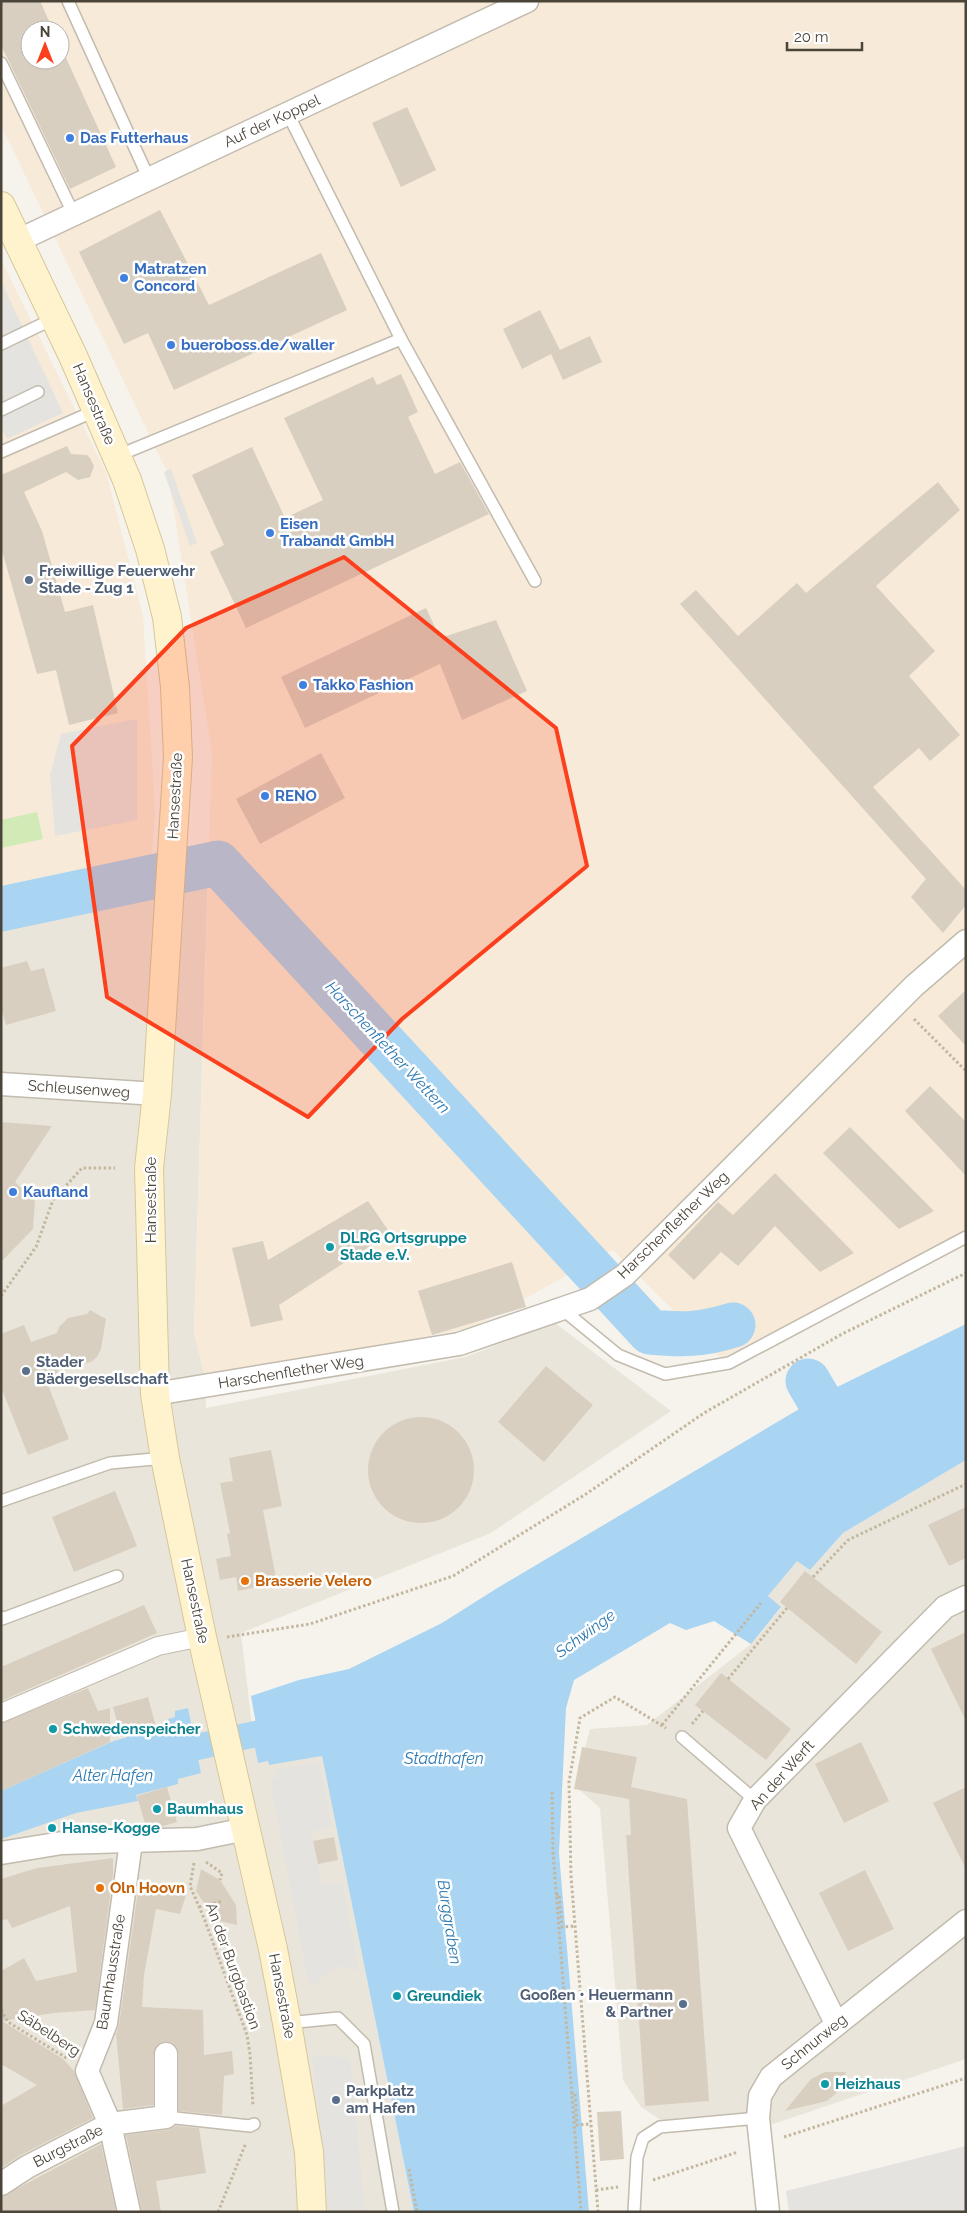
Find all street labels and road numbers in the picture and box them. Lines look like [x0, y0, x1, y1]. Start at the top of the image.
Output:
street label: Auf der Koppel [221, 91, 324, 151]
street label: Hansestraße [69, 361, 119, 448]
street label: Hansestraße [164, 752, 186, 840]
street label: Schleusenweg [27, 1076, 131, 1102]
street label: Hansestraße [142, 1156, 160, 1243]
street label: Harschenflether Weg [614, 1167, 732, 1283]
street label: Harschenflether Weg [217, 1352, 365, 1392]
street label: Hansestraße [177, 1557, 213, 1645]
street label: An der Werft [746, 1736, 818, 1814]
street label: An der Burgbastion [202, 1900, 264, 2032]
street label: Baumhausstraße [93, 1913, 129, 2031]
street label: Hansestraße [265, 1952, 299, 2040]
street label: Säbelberg [14, 2006, 84, 2060]
street label: Schnurweg [778, 2010, 850, 2074]
street label: Burgstraße [30, 2121, 106, 2171]

